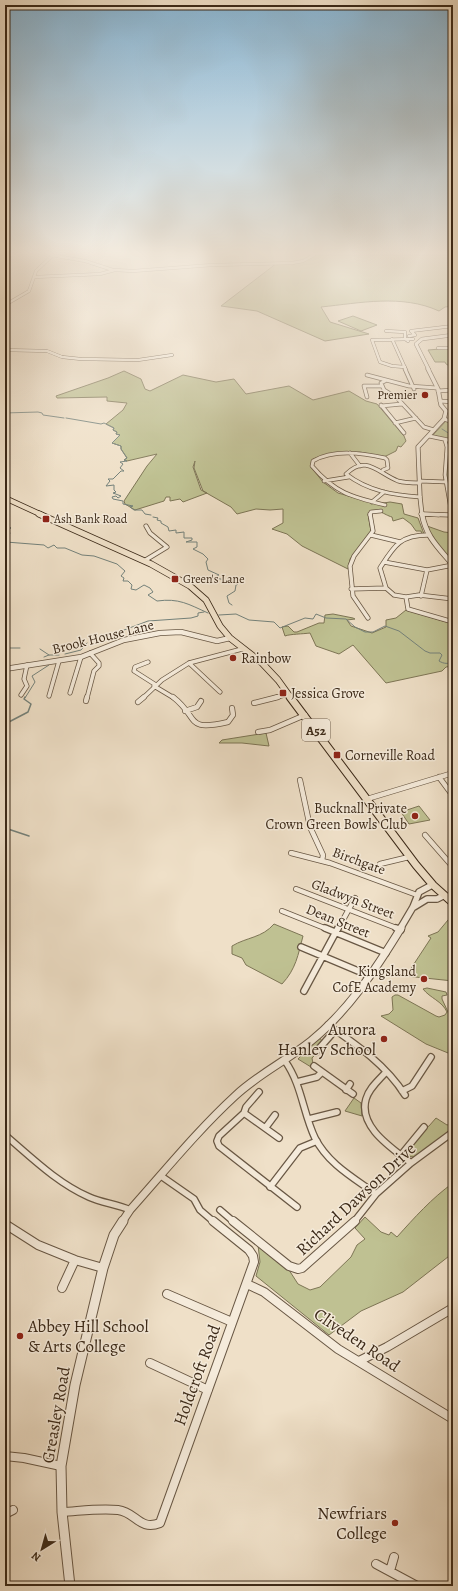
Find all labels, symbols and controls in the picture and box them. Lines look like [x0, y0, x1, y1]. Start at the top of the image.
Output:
place label: Premier [377, 387, 417, 403]
marker: Premier [420, 390, 430, 400]
place label: Ash Bank Road [53, 511, 128, 527]
marker: Ash Bank Road [41, 514, 51, 524]
place label: Green's Lane [183, 571, 245, 587]
marker: Green's Lane [170, 574, 180, 584]
street label: Brook House Lane [50, 615, 156, 659]
place label: Rainbow [241, 649, 291, 668]
marker: Rainbow [228, 653, 238, 663]
place label: Jessica Grove [291, 684, 365, 703]
marker: Jessica Grove [278, 688, 288, 698]
road number: A52 [302, 719, 330, 741]
place label: Corneville Road [345, 746, 435, 765]
marker: Corneville Road [332, 750, 342, 760]
place label: Bucknall Private Crown Green Bowls Club [265, 799, 407, 834]
marker: Bucknall Private Crown Green Bowls Club [410, 811, 420, 821]
street label: Birchgate [330, 843, 388, 879]
street label: Gladwyn Street [309, 874, 398, 924]
street label: Dean Street [303, 900, 373, 943]
place label: Kingsland CofE Academy [332, 962, 417, 997]
marker: Kingsland CofE Academy [419, 974, 429, 984]
place label: Aurora Hanley School [278, 1018, 376, 1061]
marker: Aurora Hanley School [379, 1034, 389, 1044]
street label: Richard Dawson Drive [291, 1137, 421, 1261]
street label: Cliveden Road [309, 1303, 405, 1378]
place label: Abbey Hill School & Arts College [27, 1315, 149, 1358]
street label: Holdcroft Road [168, 1320, 226, 1429]
marker: Abbey Hill School & Arts College [15, 1331, 25, 1341]
street label: Greasley Road [36, 1364, 76, 1465]
place label: Newfriars College [317, 1502, 387, 1545]
marker: Newfriars College [390, 1518, 400, 1528]
north arrow [22, 1529, 62, 1569]
text: N [29, 1548, 44, 1565]

